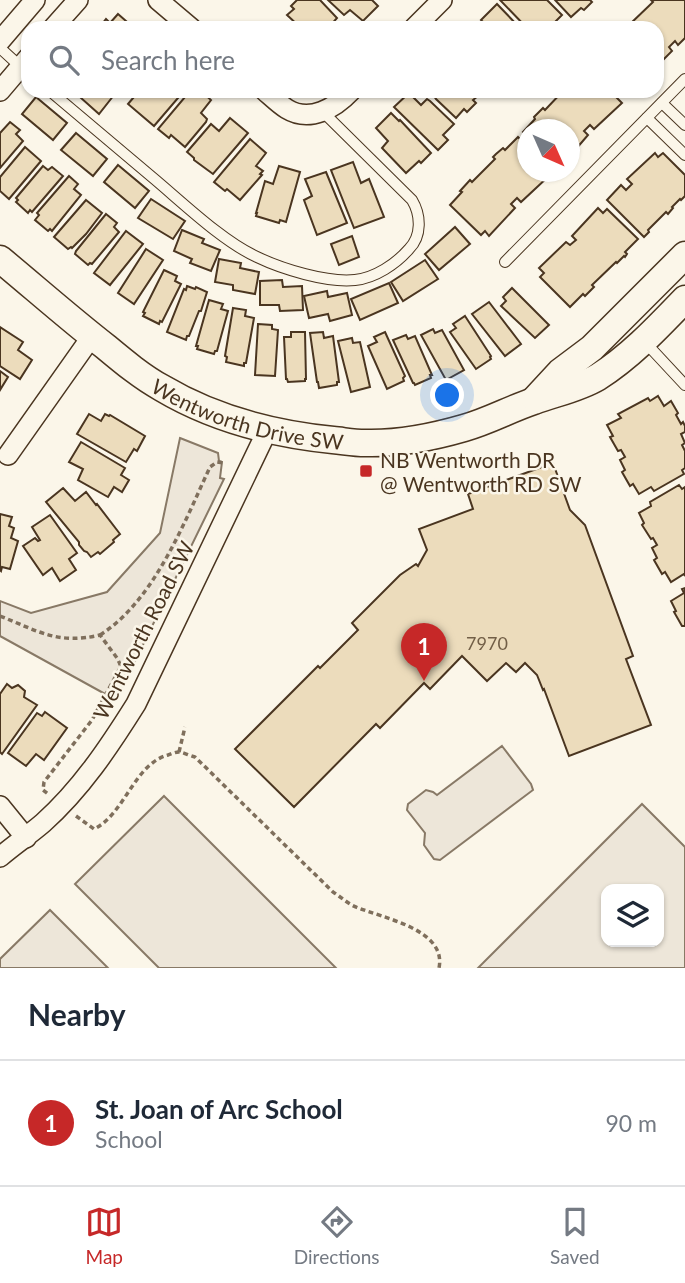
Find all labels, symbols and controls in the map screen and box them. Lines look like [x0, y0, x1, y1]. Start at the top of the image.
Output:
search box [21, 21, 664, 98]
icon: search [45, 41, 83, 79]
text: Search here [101, 44, 235, 76]
north arrow [517, 119, 580, 182]
street label: Wentworth Drive SW [148, 373, 345, 454]
your location [430, 378, 464, 412]
place label: NB Wentworth DR @ Wentworth RD SW [380, 447, 582, 496]
marker: NB Wentworth DR @ Wentworth RD SW [358, 463, 374, 479]
street label: Wentworth Road SW [87, 537, 199, 723]
pin: 1 [401, 623, 447, 681]
house number: 7970 [466, 632, 508, 654]
map controls [601, 884, 664, 947]
button: layers [601, 884, 664, 947]
text: Nearby [28, 996, 126, 1032]
text: St. Joan of Arc School [95, 1093, 343, 1125]
text: 1 [44, 1109, 58, 1137]
text: 90 m [606, 1109, 657, 1137]
text: School [95, 1125, 163, 1153]
tab: Map [85, 1203, 123, 1268]
tab: Directions [294, 1203, 380, 1268]
tab: Saved [550, 1203, 600, 1268]

